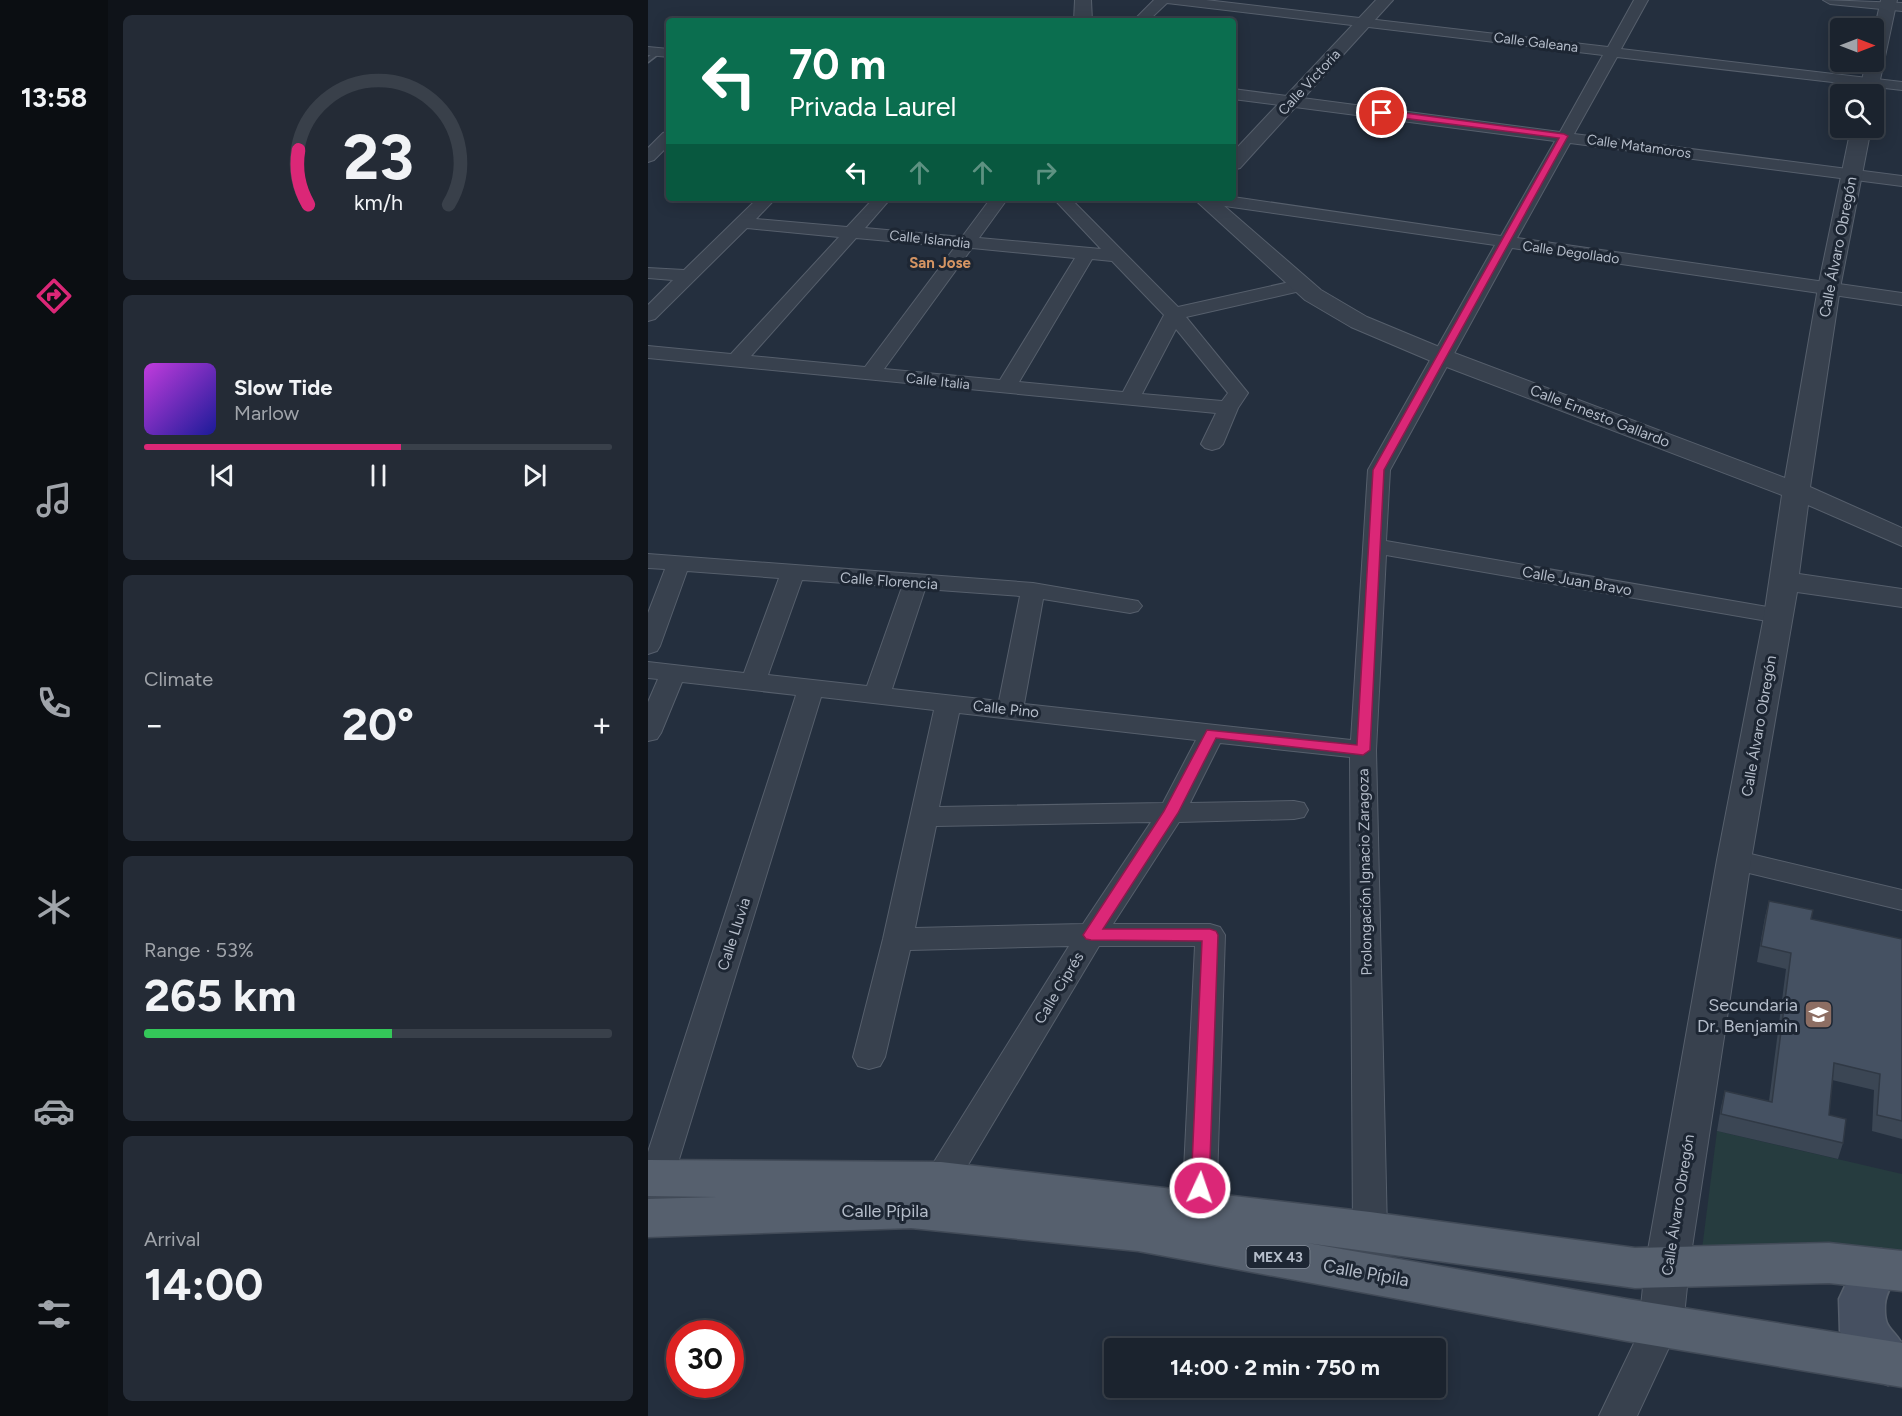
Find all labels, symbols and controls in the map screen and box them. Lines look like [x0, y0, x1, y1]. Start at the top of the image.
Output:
north arrow [1830, 18, 1884, 72]
map controls [1830, 18, 1884, 138]
street label: Calle Galeana [1493, 29, 1579, 56]
text: 70 m [789, 39, 886, 90]
icon: left [690, 42, 768, 120]
street label: Calle Victoria [1275, 46, 1344, 119]
text: 13:58 [21, 81, 87, 114]
button: search [1830, 84, 1884, 138]
pin [1356, 87, 1407, 138]
text: Privada Laurel [789, 90, 956, 123]
icon: arrive [1365, 96, 1398, 129]
text: 23 [343, 120, 413, 195]
street label: Calle Matamoros [1586, 131, 1692, 162]
icon: left [840, 156, 873, 189]
icon: ahead [903, 156, 936, 189]
icon: ahead [966, 156, 999, 189]
icon: right [1029, 156, 1062, 189]
street label: Calle Álvaro Obregón [1816, 175, 1860, 319]
text: km/h [354, 190, 402, 215]
street label: Calle Islandia [889, 227, 971, 252]
street label: Calle Degollado [1521, 237, 1621, 268]
district label: San Jose [909, 254, 971, 272]
icon: directions [33, 275, 75, 317]
street label: Calle Italia [905, 370, 971, 393]
text: Slow Tide [234, 374, 333, 401]
street label: Calle Ernesto Gallardo [1528, 381, 1673, 451]
text: Marlow [234, 401, 299, 425]
icon: previous [206, 459, 239, 492]
icon: pause [362, 459, 395, 492]
icon: next [518, 459, 551, 492]
icon: music [33, 479, 75, 521]
street label: Calle Juan Bravo [1521, 563, 1633, 600]
street label: Calle Florencia [839, 569, 939, 593]
street label: Calle Álvaro Obregón [1738, 654, 1780, 798]
text: Climate [144, 667, 213, 691]
icon: phone [33, 682, 75, 724]
text: 20° [342, 697, 414, 751]
street label: Calle Pino [972, 697, 1040, 721]
text: − [144, 705, 165, 744]
text: + [591, 705, 612, 744]
street label: Prolongación Ignacio Zaragoza [1354, 768, 1376, 976]
icon: climate [33, 886, 75, 928]
street label: Calle Lluvia [714, 895, 754, 973]
text: Range · 53% [144, 938, 254, 962]
street label: Calle Ciprés [1031, 949, 1087, 1027]
text: 265 km [144, 968, 296, 1022]
place label: Secundaria Dr. Benjamin [1697, 994, 1798, 1037]
school or university icon: Secundaria Dr. Benjamin [1803, 999, 1835, 1031]
icon: car [33, 1090, 75, 1132]
street label: Calle Álvaro Obregón [1658, 1133, 1698, 1277]
position arrow [1168, 1156, 1232, 1220]
street label: Calle Pípila [842, 1200, 928, 1222]
text: Arrival [144, 1227, 200, 1251]
road number: MEX 43 [1246, 1246, 1310, 1268]
street label: Calle Pípila [1321, 1255, 1411, 1291]
text: 14:00 [144, 1257, 263, 1311]
icon: filters [33, 1293, 75, 1335]
speed limit sign: 30 [666, 1320, 744, 1398]
text: 14:00 · 2 min · 750 m [1170, 1354, 1380, 1381]

